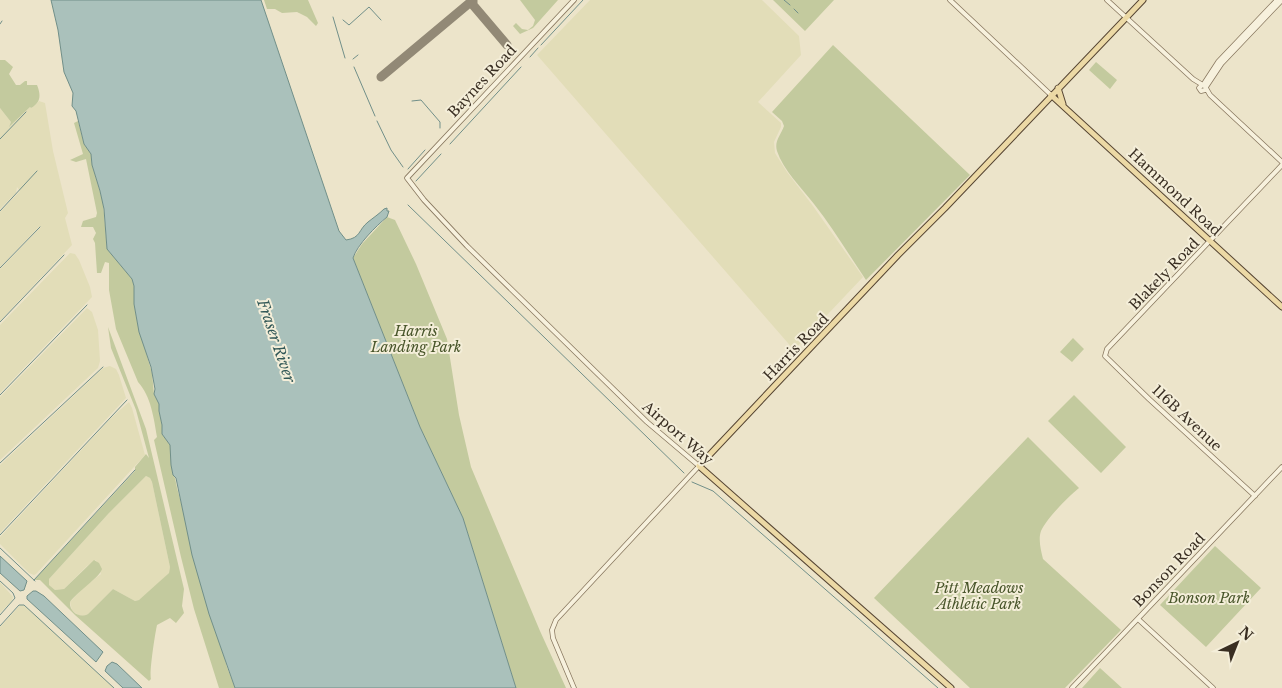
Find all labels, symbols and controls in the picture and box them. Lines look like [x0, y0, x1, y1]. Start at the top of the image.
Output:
street label: Baynes Road [444, 41, 520, 121]
street label: Hammond Road [1125, 144, 1226, 240]
street label: Blakely Road [1125, 234, 1203, 314]
water label: Fraser River [253, 296, 300, 386]
street label: Harris Road [759, 309, 833, 384]
park label: Harris Landing Park [370, 322, 461, 356]
street label: 116B Avenue [1148, 381, 1226, 455]
street label: Airport Way [638, 397, 717, 469]
street label: Bonson Road [1129, 529, 1209, 611]
park label: Pitt Meadows Athletic Park [934, 579, 1023, 613]
park label: Bonson Park [1167, 589, 1250, 607]
north arrow [1212, 618, 1262, 668]
text: N [1235, 622, 1257, 645]

